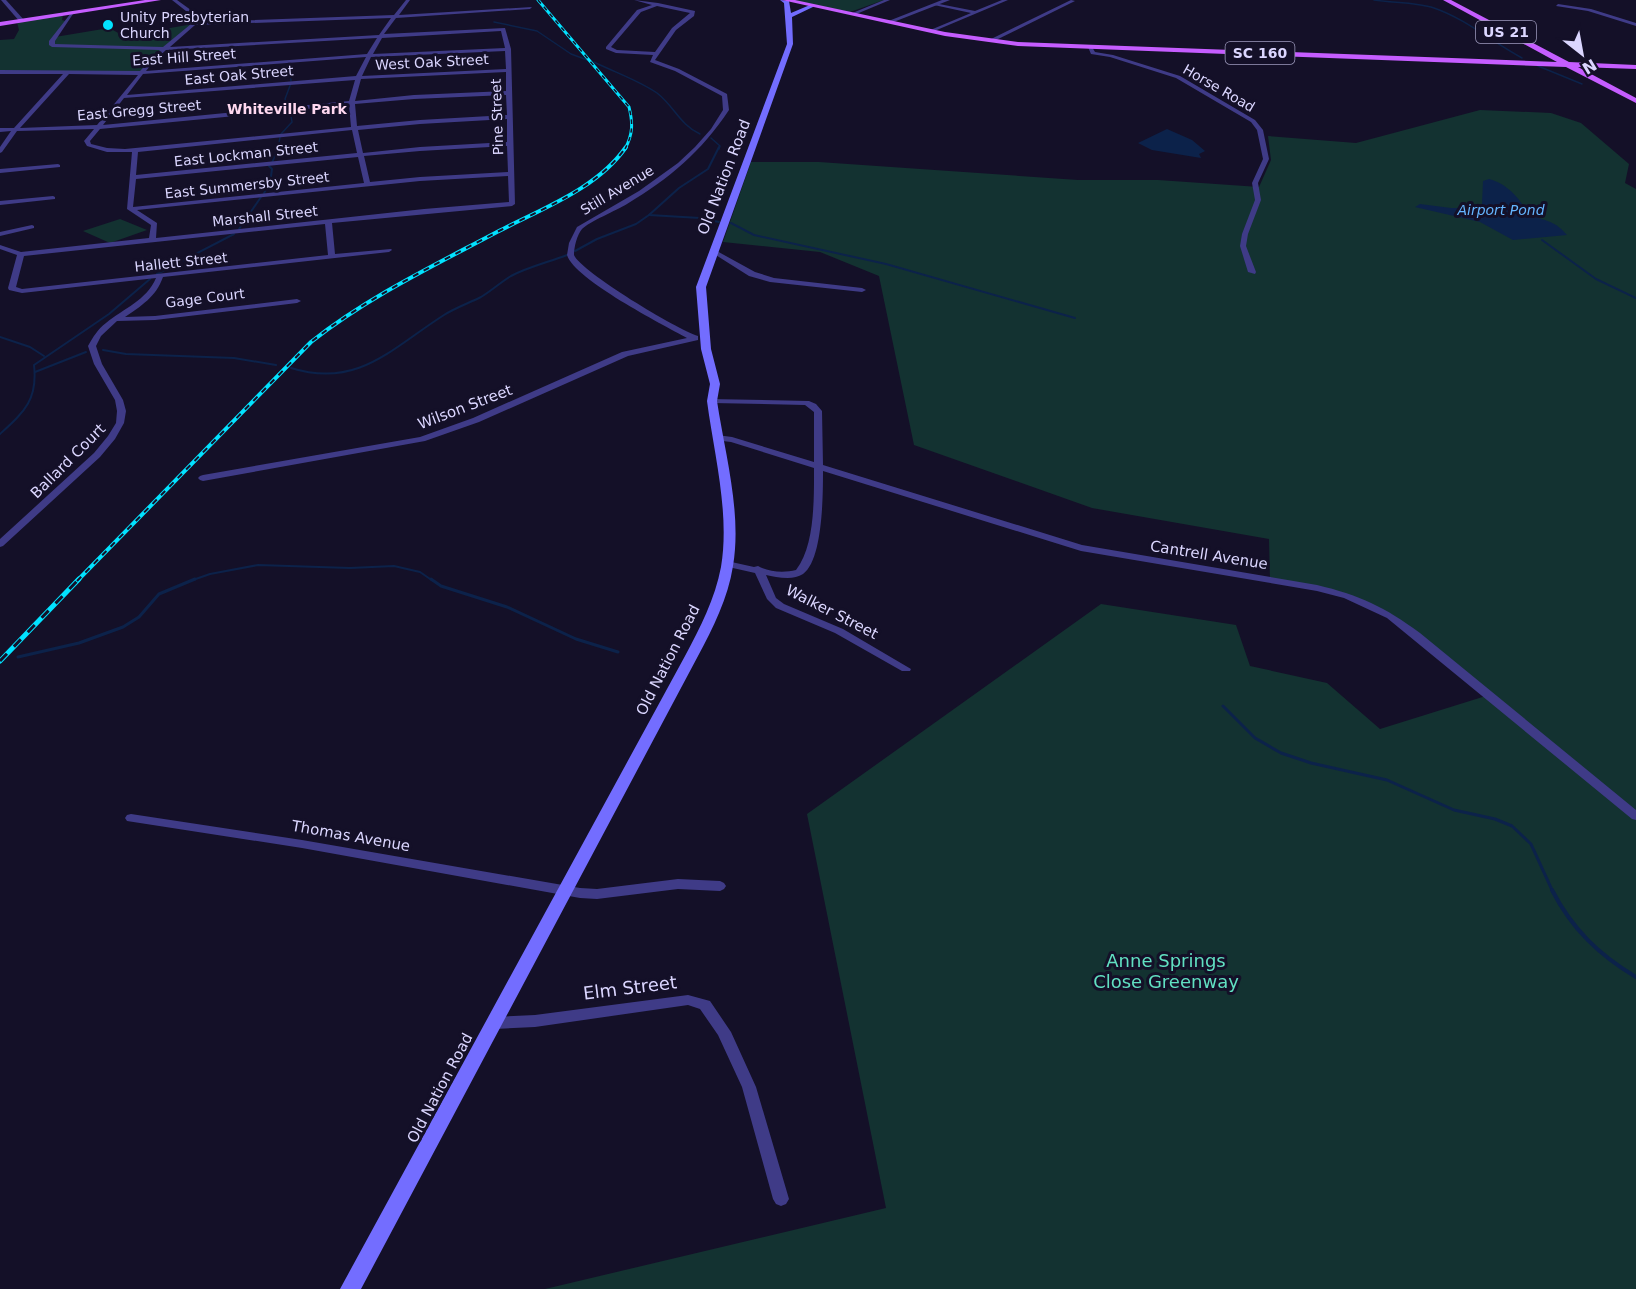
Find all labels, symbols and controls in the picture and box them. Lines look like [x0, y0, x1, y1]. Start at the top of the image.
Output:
place label: Unity Presbyterian Church [120, 9, 249, 41]
marker: Unity Presbyterian Church [101, 18, 115, 32]
road number: US 21 [1476, 21, 1536, 43]
north arrow [1552, 24, 1612, 84]
road number: SC 160 [1226, 42, 1294, 64]
street label: East Hill Street [132, 45, 237, 69]
street label: West Oak Street [375, 51, 490, 73]
text: N [1579, 55, 1600, 78]
street label: Horse Road [1180, 61, 1258, 115]
street label: East Oak Street [184, 62, 295, 88]
street label: Pine Street [488, 78, 506, 156]
street label: East Gregg Street [76, 97, 202, 123]
district label: Whiteville Park [227, 101, 348, 117]
street label: Old Nation Road [694, 117, 754, 237]
street label: East Lockman Street [173, 138, 319, 170]
street label: Still Avenue [578, 162, 656, 218]
street label: East Summersby Street [164, 168, 331, 202]
street label: Marshall Street [211, 202, 319, 229]
water label: Airport Pond [1456, 202, 1545, 218]
street label: Hallett Street [134, 249, 229, 275]
street label: Gage Court [164, 285, 246, 311]
street label: Wilson Street [415, 381, 515, 433]
street label: Ballard Court [27, 420, 109, 502]
street label: Cantrell Avenue [1149, 537, 1269, 573]
street label: Walker Street [783, 581, 881, 643]
street label: Old Nation Road [632, 602, 704, 718]
street label: Thomas Avenue [289, 817, 412, 855]
park label: Anne Springs Close Greenway [1093, 950, 1239, 992]
street label: Elm Street [582, 971, 678, 1004]
street label: Old Nation Road [403, 1030, 477, 1146]

